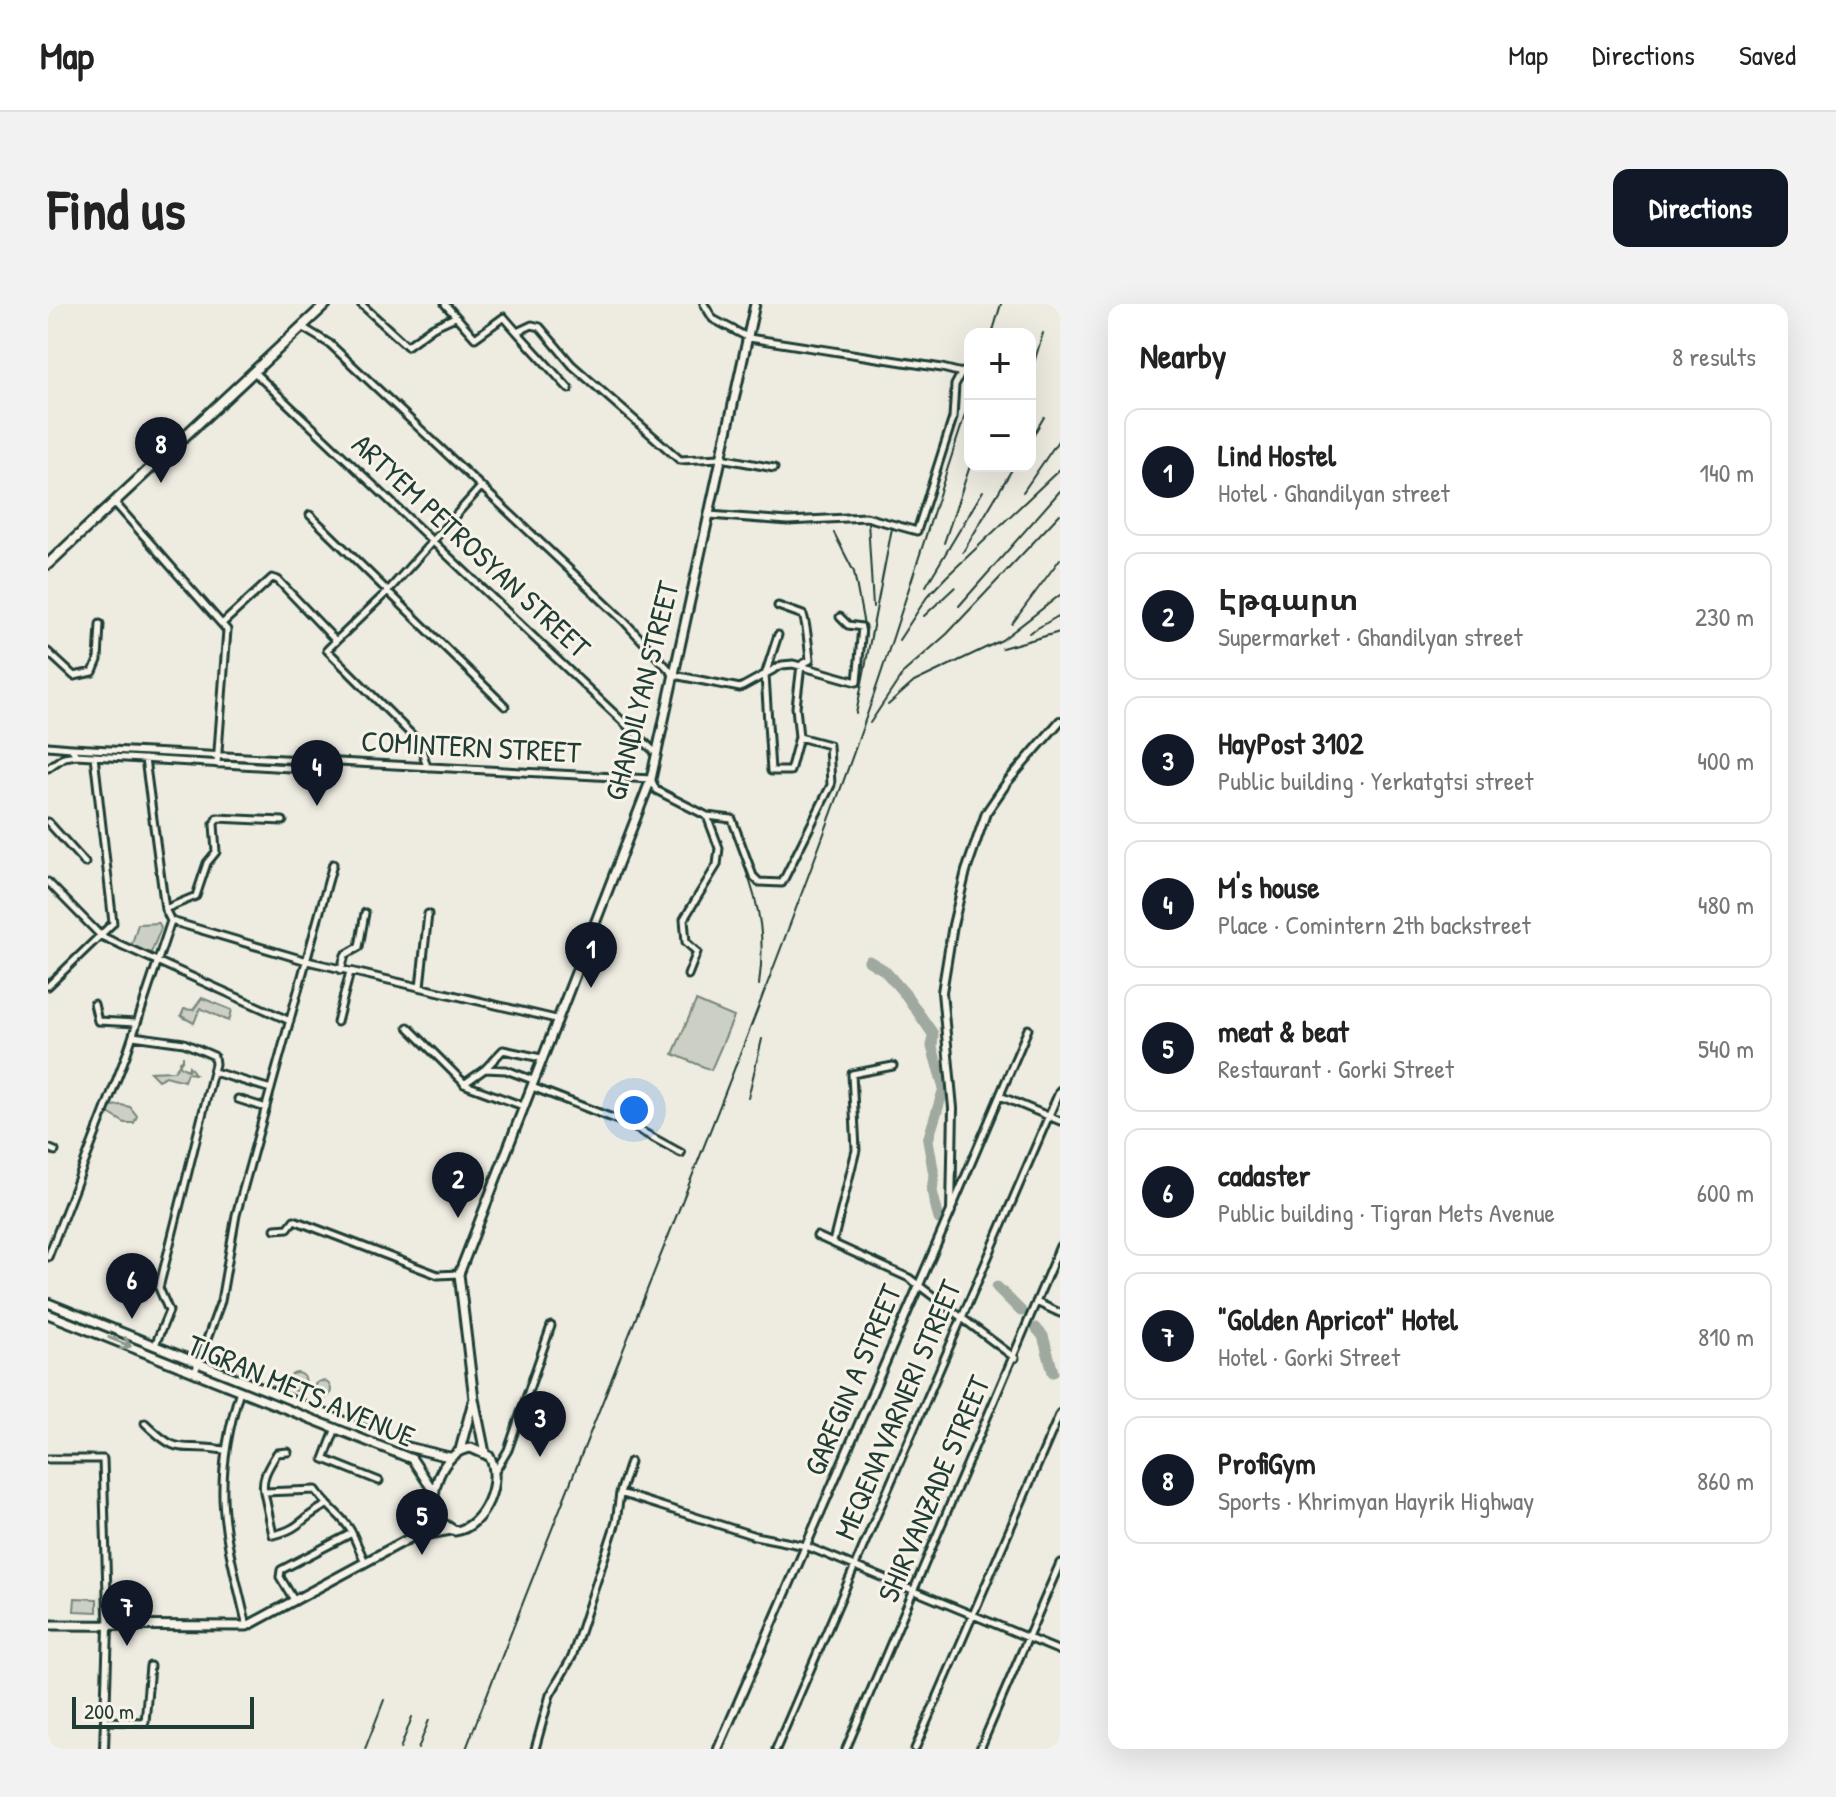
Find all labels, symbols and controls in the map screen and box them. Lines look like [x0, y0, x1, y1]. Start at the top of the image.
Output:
text: Map [40, 29, 94, 81]
text: Map [1508, 36, 1548, 74]
text: Directions [1592, 36, 1695, 74]
text: Saved [1739, 36, 1796, 74]
button: Directions [1613, 169, 1788, 247]
text: Find us [48, 171, 186, 246]
map controls [964, 328, 1036, 472]
button: + [964, 328, 1036, 400]
text: Nearby [1140, 333, 1226, 379]
text: 8 results [1672, 339, 1756, 374]
button: − [964, 400, 1036, 472]
pin: 8 [135, 417, 187, 483]
street label: ARTYEM PETROSYAN STREET [344, 424, 600, 667]
text: Lind Hostel [1218, 435, 1336, 475]
text: 1 [1163, 455, 1173, 490]
text: 140 m [1700, 455, 1754, 490]
text: Hotel · Ghandilyan street [1218, 475, 1450, 510]
street label: GHANDILYAN STREET [594, 576, 688, 804]
text: Էթգարտ [1218, 579, 1358, 619]
text: 2 [1162, 599, 1174, 634]
text: 230 m [1695, 599, 1754, 634]
text: Supermarket · Ghandilyan street [1218, 619, 1523, 654]
street label: COMINTERN STREET [360, 720, 583, 772]
text: HayPost 3102 [1218, 723, 1364, 763]
pin: 4 [291, 740, 343, 806]
text: 3 [1162, 743, 1174, 778]
text: 400 m [1697, 743, 1754, 778]
text: Public building · Yerkatgtsi street [1218, 763, 1533, 798]
text: M's house [1218, 867, 1319, 907]
text: 4 [1163, 887, 1173, 922]
text: 480 m [1698, 887, 1754, 922]
text: Place · Comintern 2th backstreet [1218, 907, 1531, 942]
pin: 1 [565, 922, 617, 988]
text: meat & beat [1218, 1011, 1349, 1051]
text: 5 [1163, 1031, 1174, 1066]
text: 540 m [1698, 1031, 1754, 1066]
text: Restaurant · Gorki Street [1218, 1051, 1454, 1086]
your location [614, 1090, 654, 1130]
pin: 2 [432, 1152, 484, 1218]
text: cadaster [1218, 1155, 1310, 1195]
text: 6 [1163, 1175, 1173, 1210]
text: 600 m [1697, 1175, 1754, 1210]
text: Public building · Tigran Mets Avenue [1218, 1195, 1555, 1230]
pin: 6 [106, 1253, 158, 1319]
street label: MEQENAVARNERI STREET [824, 1273, 970, 1546]
street label: GAREGIN A STREET [794, 1277, 911, 1481]
text: "Golden Apricot" Hotel [1218, 1299, 1458, 1339]
text: 7 [1162, 1319, 1174, 1354]
text: 810 m [1698, 1319, 1754, 1354]
street label: TIGRAN METS AVENUE [182, 1324, 421, 1456]
one-way arrow [107, 1336, 132, 1351]
text: Hotel · Gorki Street [1218, 1339, 1400, 1374]
street label: SHIRVANZADE STREET [867, 1368, 999, 1608]
pin: 3 [514, 1391, 566, 1457]
text: ProfiGym [1218, 1443, 1316, 1483]
text: 8 [1162, 1463, 1174, 1498]
text: 860 m [1697, 1463, 1754, 1498]
text: Sports · Khrimyan Hayrik Highway [1218, 1483, 1534, 1518]
pin: 5 [396, 1489, 448, 1555]
pin: 7 [101, 1580, 153, 1646]
scale bar [72, 1693, 254, 1729]
text: 200 m [84, 1696, 134, 1726]

